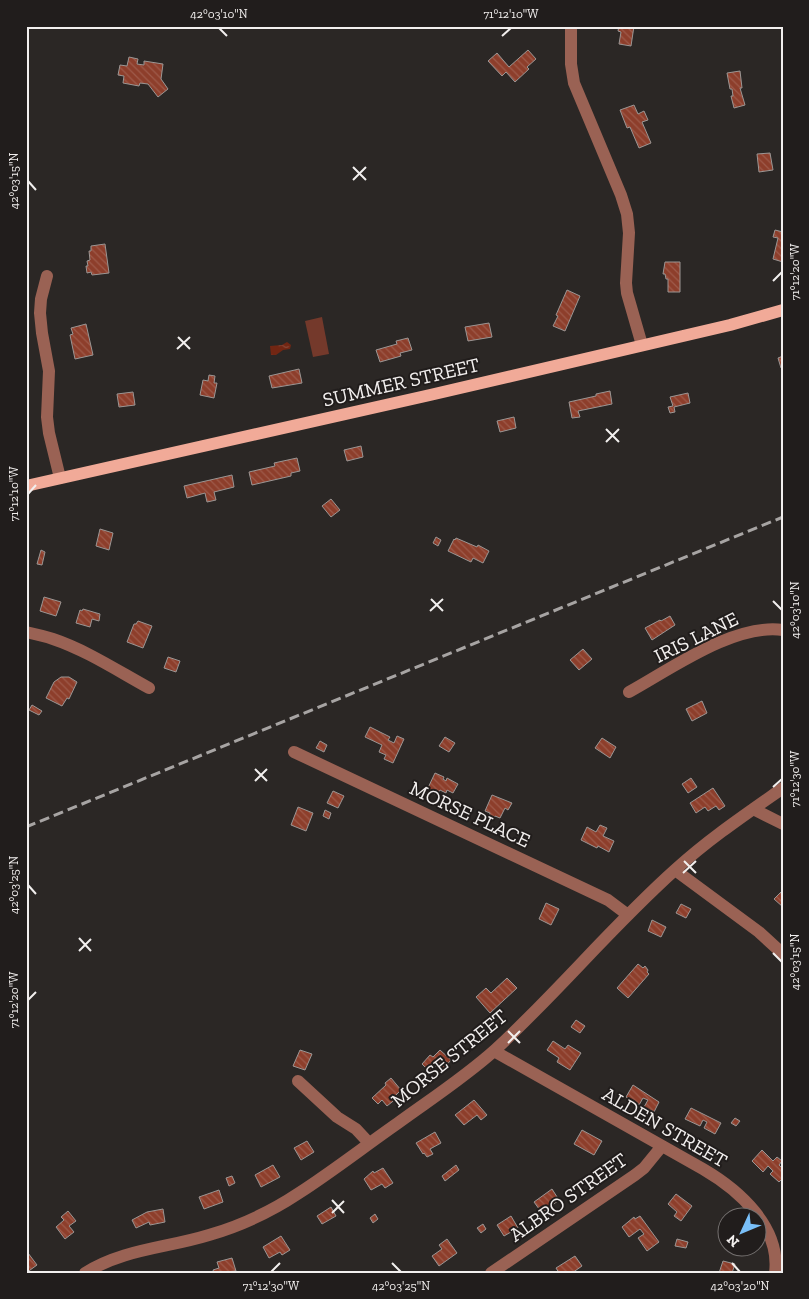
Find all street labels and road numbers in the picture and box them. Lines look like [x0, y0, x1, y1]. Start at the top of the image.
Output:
street label: SUMMER STREET [320, 352, 482, 412]
street label: IRIS LANE [650, 606, 742, 668]
street label: MORSE PLACE [406, 776, 534, 852]
street label: MORSE STREET [386, 1004, 512, 1112]
street label: ALDEN STREET [598, 1082, 732, 1172]
street label: ALBRO STREET [504, 1147, 632, 1247]

